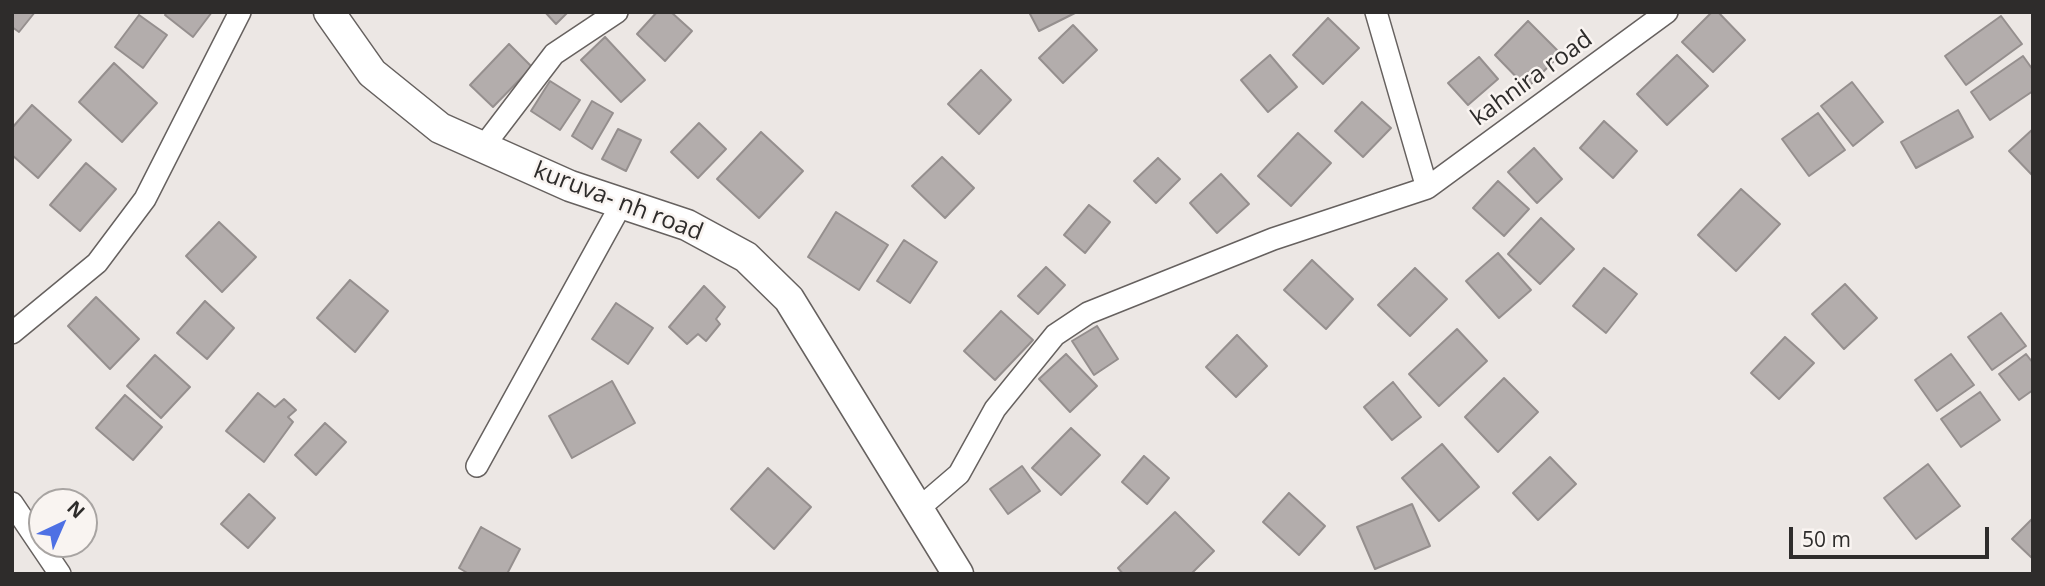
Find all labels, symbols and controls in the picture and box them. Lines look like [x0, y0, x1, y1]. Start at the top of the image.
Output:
street label: kahnira road [1466, 25, 1598, 133]
street label: kuruva- nh road [529, 156, 707, 248]
north arrow [28, 488, 98, 558]
text: N [62, 495, 91, 524]
scale bar [1793, 512, 1993, 556]
text: 50 m [1802, 525, 1851, 553]

